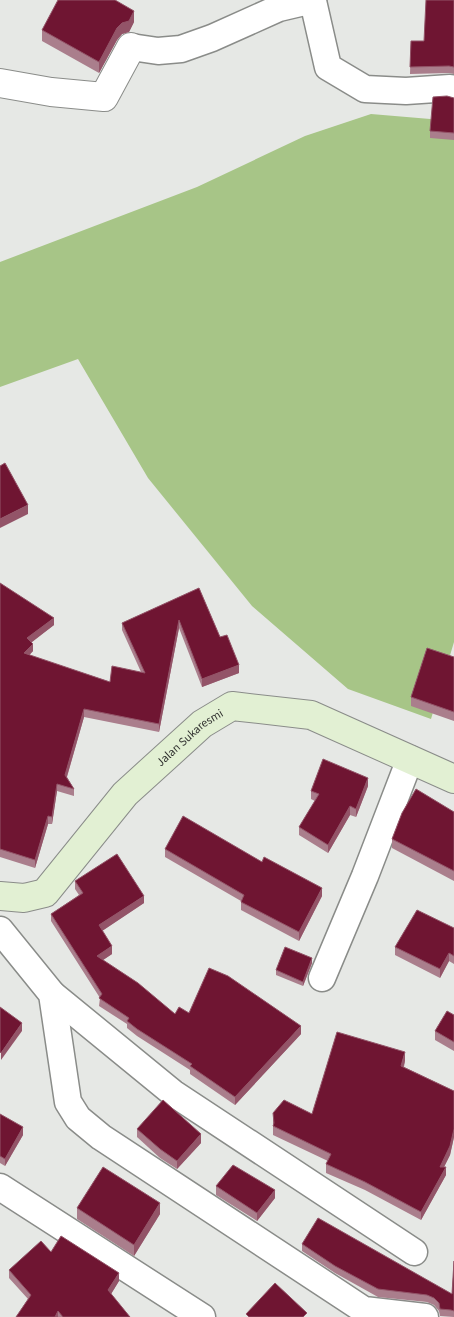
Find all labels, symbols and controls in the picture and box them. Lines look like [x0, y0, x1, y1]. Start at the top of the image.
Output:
street label: Jalan Sukaresmi [153, 705, 227, 771]

